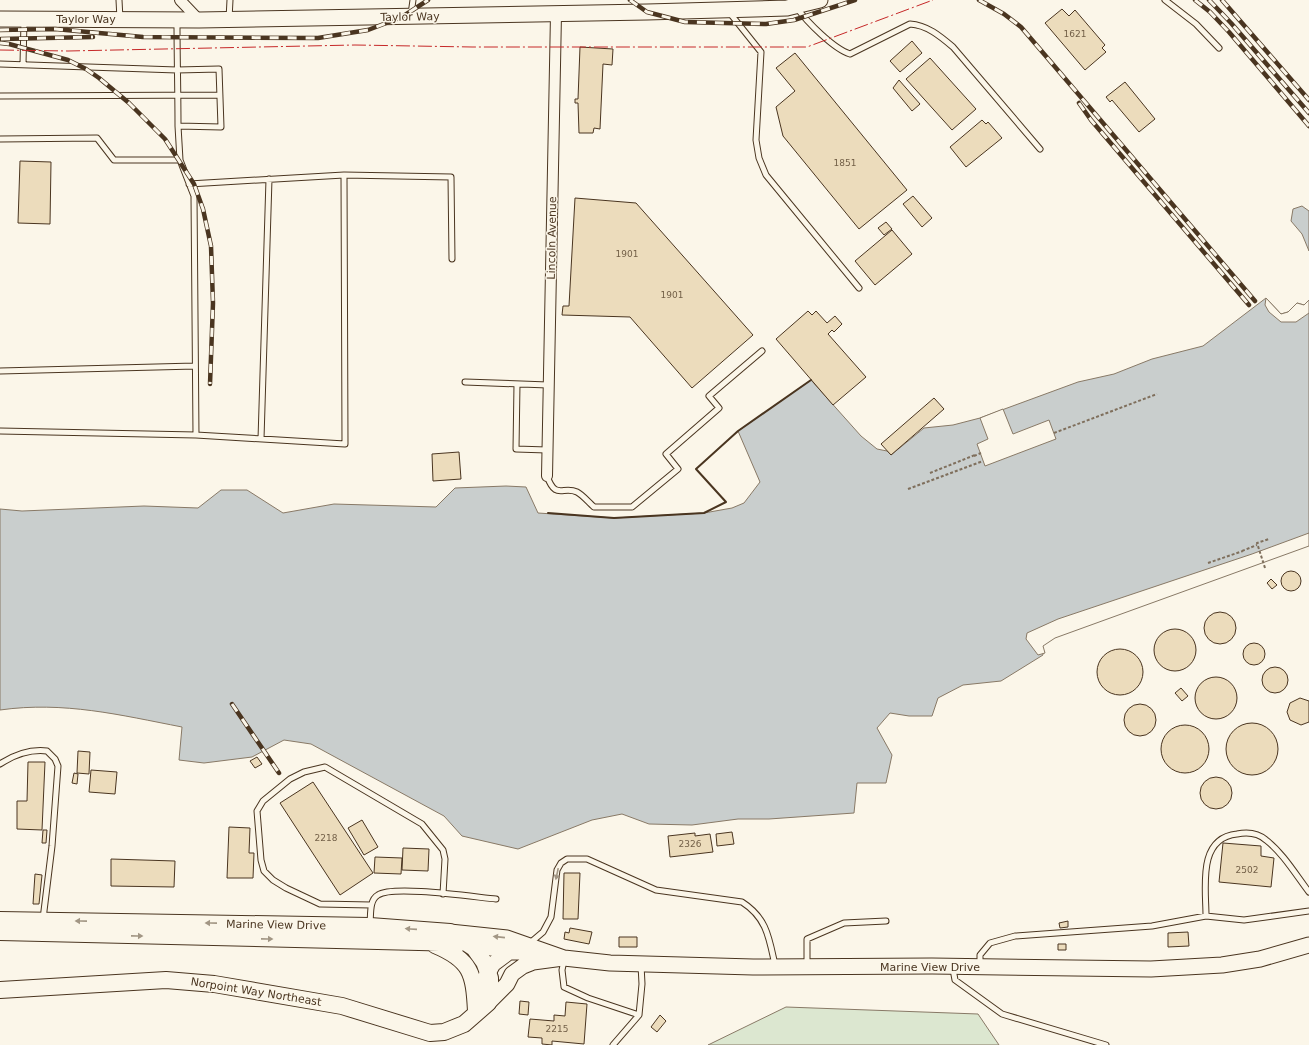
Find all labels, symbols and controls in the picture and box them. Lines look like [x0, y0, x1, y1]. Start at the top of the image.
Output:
street label: Taylor Way [379, 10, 440, 24]
street label: Taylor Way [55, 13, 116, 26]
house number: 1621 [1064, 29, 1086, 39]
house number: 1851 [834, 158, 856, 168]
street label: Lincoln Avenue [545, 196, 559, 280]
house number: 1901 [616, 249, 638, 259]
house number: 1901 [661, 290, 683, 300]
house number: 2218 [315, 833, 338, 843]
house number: 2326 [679, 839, 702, 849]
house number: 2502 [1236, 865, 1258, 875]
one-way arrow [554, 868, 560, 880]
one-way arrow [74, 918, 87, 924]
street label: Marine View Drive [226, 918, 326, 932]
one-way arrow [205, 920, 217, 927]
one-way arrow [405, 926, 417, 933]
one-way arrow [131, 933, 144, 939]
one-way arrow [493, 934, 505, 940]
one-way arrow [261, 936, 274, 942]
street label: Marine View Drive [880, 961, 980, 974]
street label: Norpoint Way Northeast [190, 975, 323, 1009]
house number: 2215 [546, 1024, 568, 1034]

